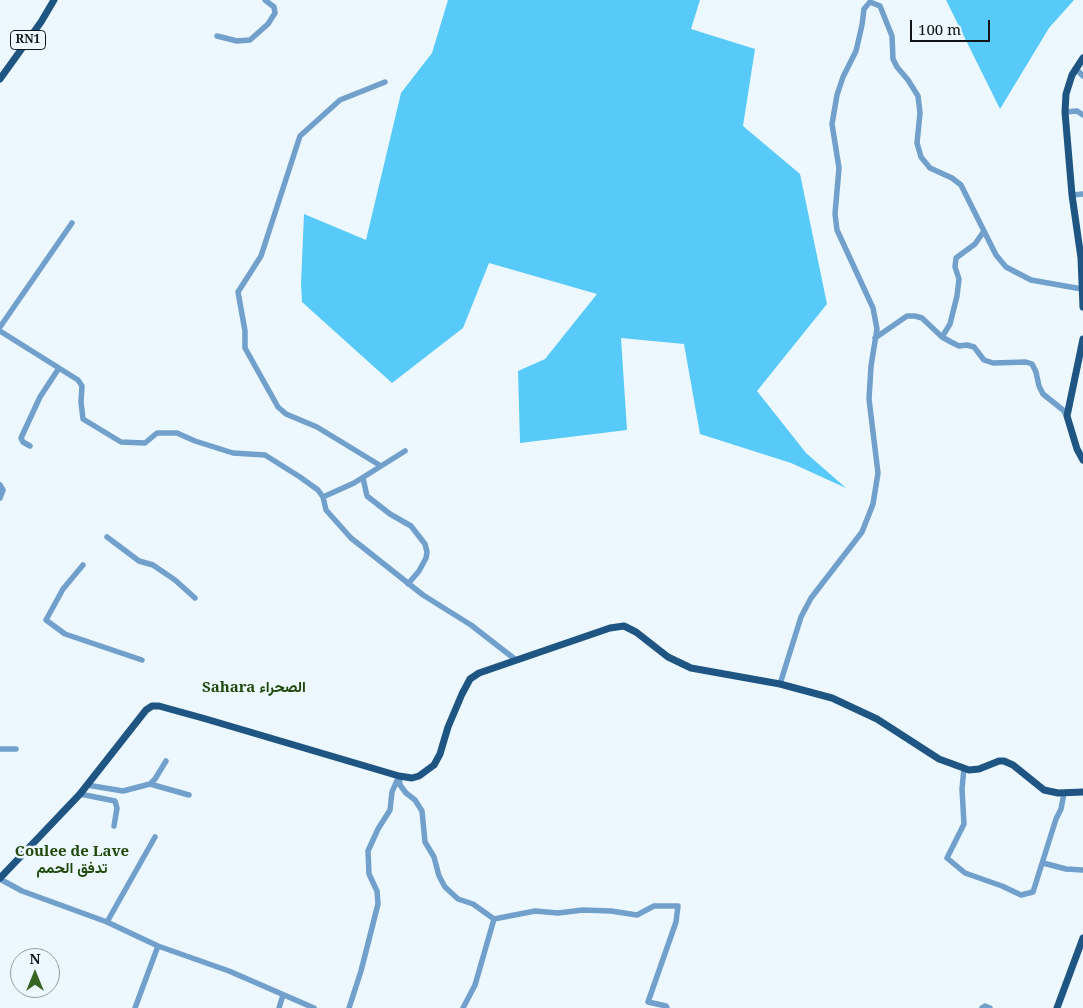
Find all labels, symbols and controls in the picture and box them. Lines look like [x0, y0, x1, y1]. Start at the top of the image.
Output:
scale bar [913, 10, 993, 42]
text: 100 m [918, 19, 961, 39]
road number: RN1 [10, 30, 46, 50]
district label: Sahara الصحراء [202, 679, 306, 697]
district label: Coulee de Lave تدفق الحمم [15, 843, 129, 878]
north arrow [10, 948, 60, 998]
text: N [29, 949, 41, 968]

